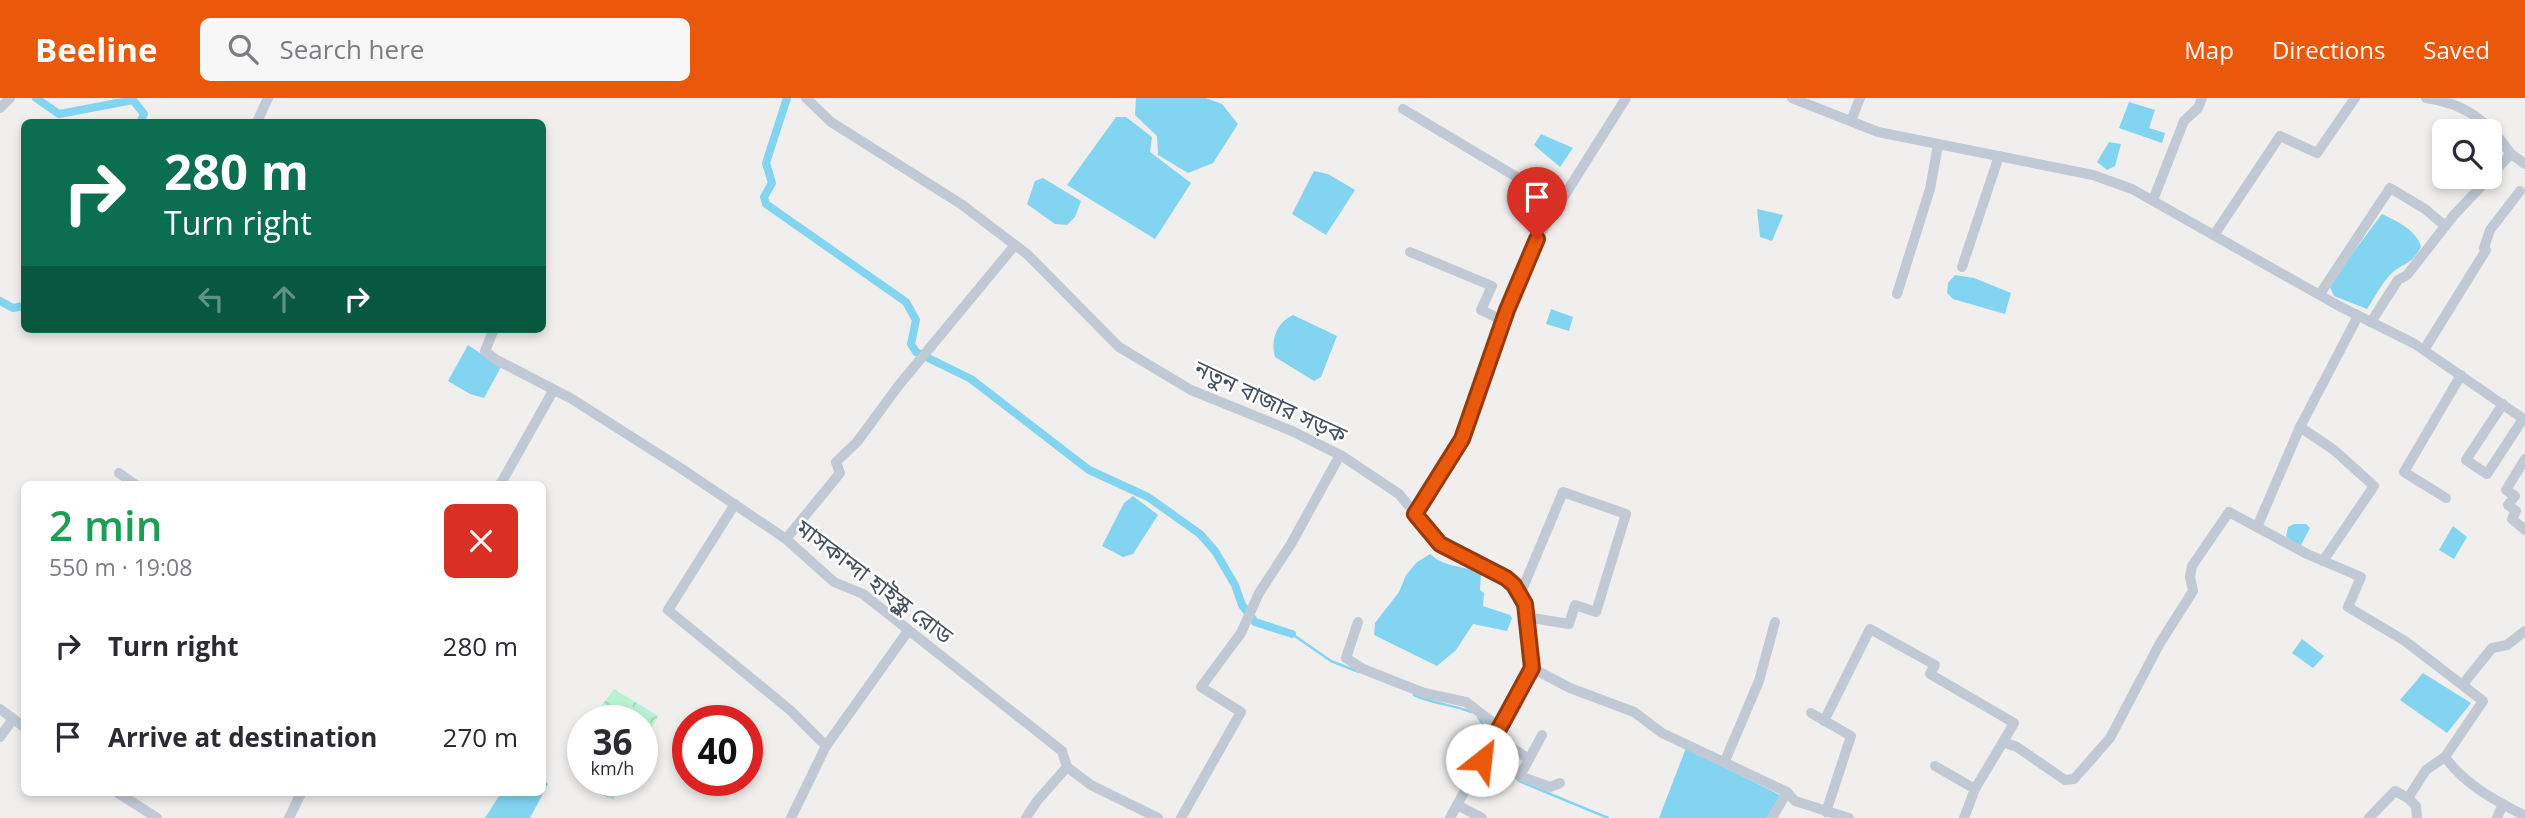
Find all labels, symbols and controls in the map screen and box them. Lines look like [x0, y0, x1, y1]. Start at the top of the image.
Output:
search box [200, 18, 690, 81]
text: Beeline [35, 27, 158, 72]
icon: search [224, 30, 262, 68]
text: Search here [280, 31, 424, 67]
text: Map [2184, 33, 2234, 66]
text: Directions [2272, 33, 2385, 66]
text: Saved [2423, 33, 2490, 66]
map controls [2432, 119, 2502, 189]
button: search [2432, 119, 2502, 189]
text: 280 m [164, 138, 309, 204]
icon: right [49, 147, 140, 238]
pin [1507, 167, 1567, 239]
icon: arrive [1518, 178, 1556, 216]
text: Turn right [164, 201, 312, 244]
icon: left [192, 280, 230, 318]
icon: ahead [265, 280, 303, 318]
icon: right [338, 280, 376, 318]
street label: নতুন বাজার সড়ক [1189, 351, 1353, 450]
text: 2 min [49, 496, 162, 553]
button: close [444, 504, 518, 578]
street label: মাসকান্দা হাইস্কুল রোড [789, 511, 961, 651]
text: 550 m · 19:08 [49, 551, 192, 583]
icon: right [49, 627, 87, 665]
text: Turn right [108, 628, 239, 664]
text: 280 m [443, 628, 518, 664]
speed limit sign: 40 [672, 705, 763, 796]
icon: arrive [49, 718, 87, 756]
text: 36 [592, 718, 633, 765]
text: Arrive at destination [108, 719, 377, 755]
text: 270 m [443, 719, 518, 755]
position arrow [1445, 723, 1519, 797]
text: km/h [591, 756, 634, 780]

